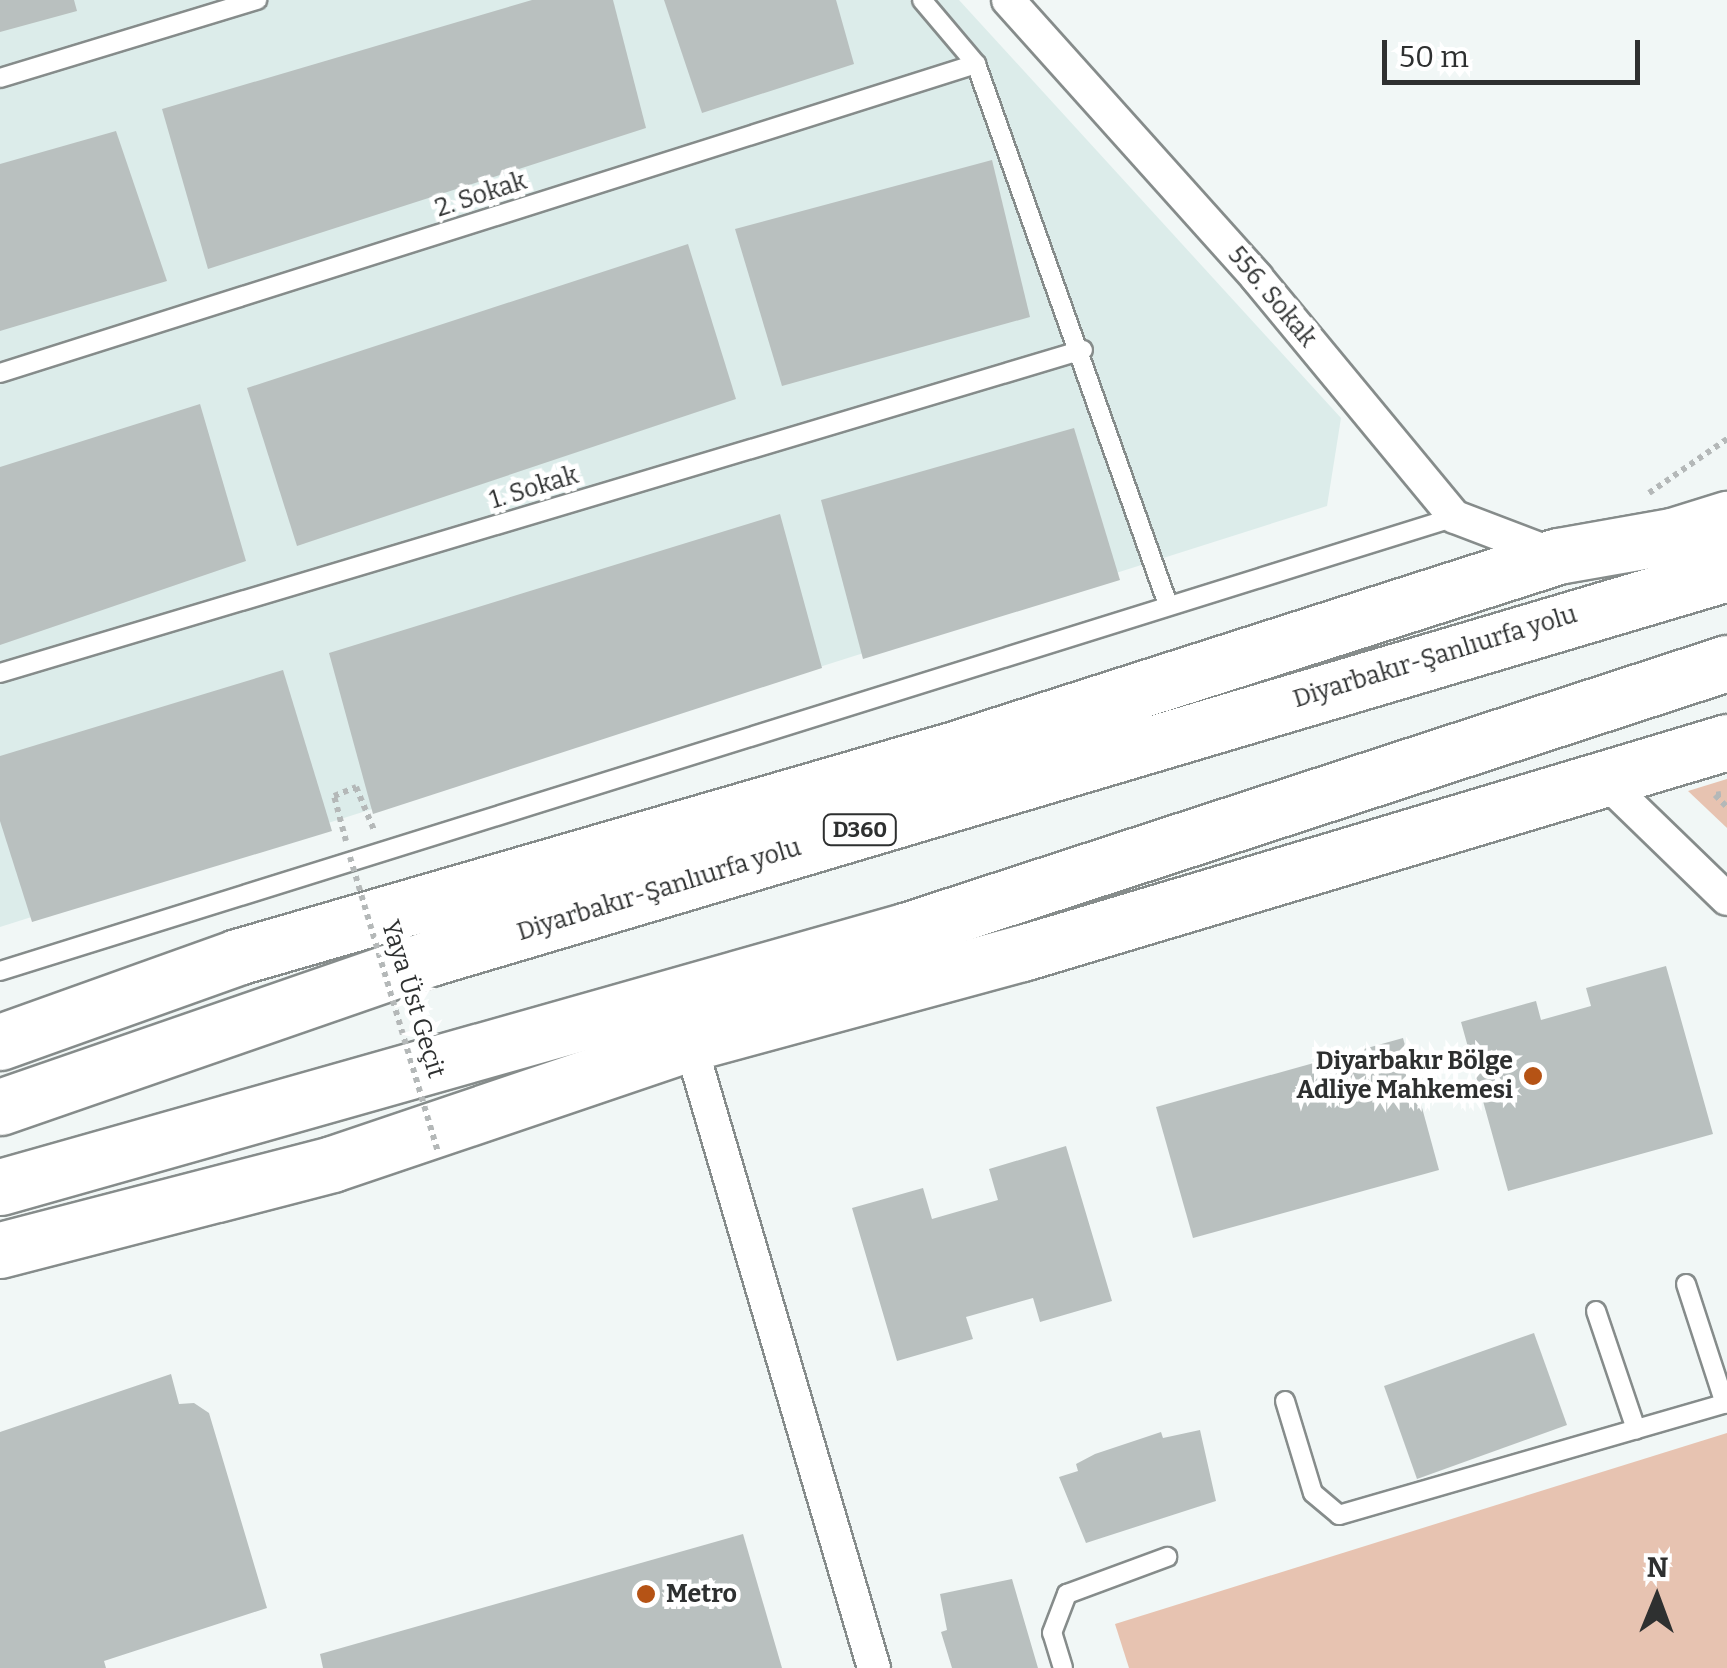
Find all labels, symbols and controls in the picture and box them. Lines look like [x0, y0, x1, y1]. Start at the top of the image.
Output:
scale bar [1387, 20, 1644, 82]
text: 50 m [1399, 39, 1469, 75]
street label: 2. Sokak [432, 166, 530, 224]
street label: 556. Sokak [1221, 241, 1323, 353]
street label: 1. Sokak [486, 460, 582, 516]
street label: Diyarbakır-Şanlıurfa yolu [1289, 600, 1581, 714]
road number: D360 [822, 813, 898, 847]
street label: Diyarbakır-Şanlıurfa yolu [513, 833, 805, 947]
street label: Yaya Üst Geçit [375, 917, 451, 1081]
place label: Diyarbakır Bölge Adliye Mahkemesi [1296, 1047, 1513, 1106]
marker: Diyarbakır Bölge Adliye Mahkemesi [1522, 1065, 1544, 1087]
north arrow [1607, 1548, 1707, 1648]
text: N [1646, 1551, 1669, 1584]
place label: Metro [666, 1579, 737, 1609]
marker: Metro [635, 1583, 657, 1605]

